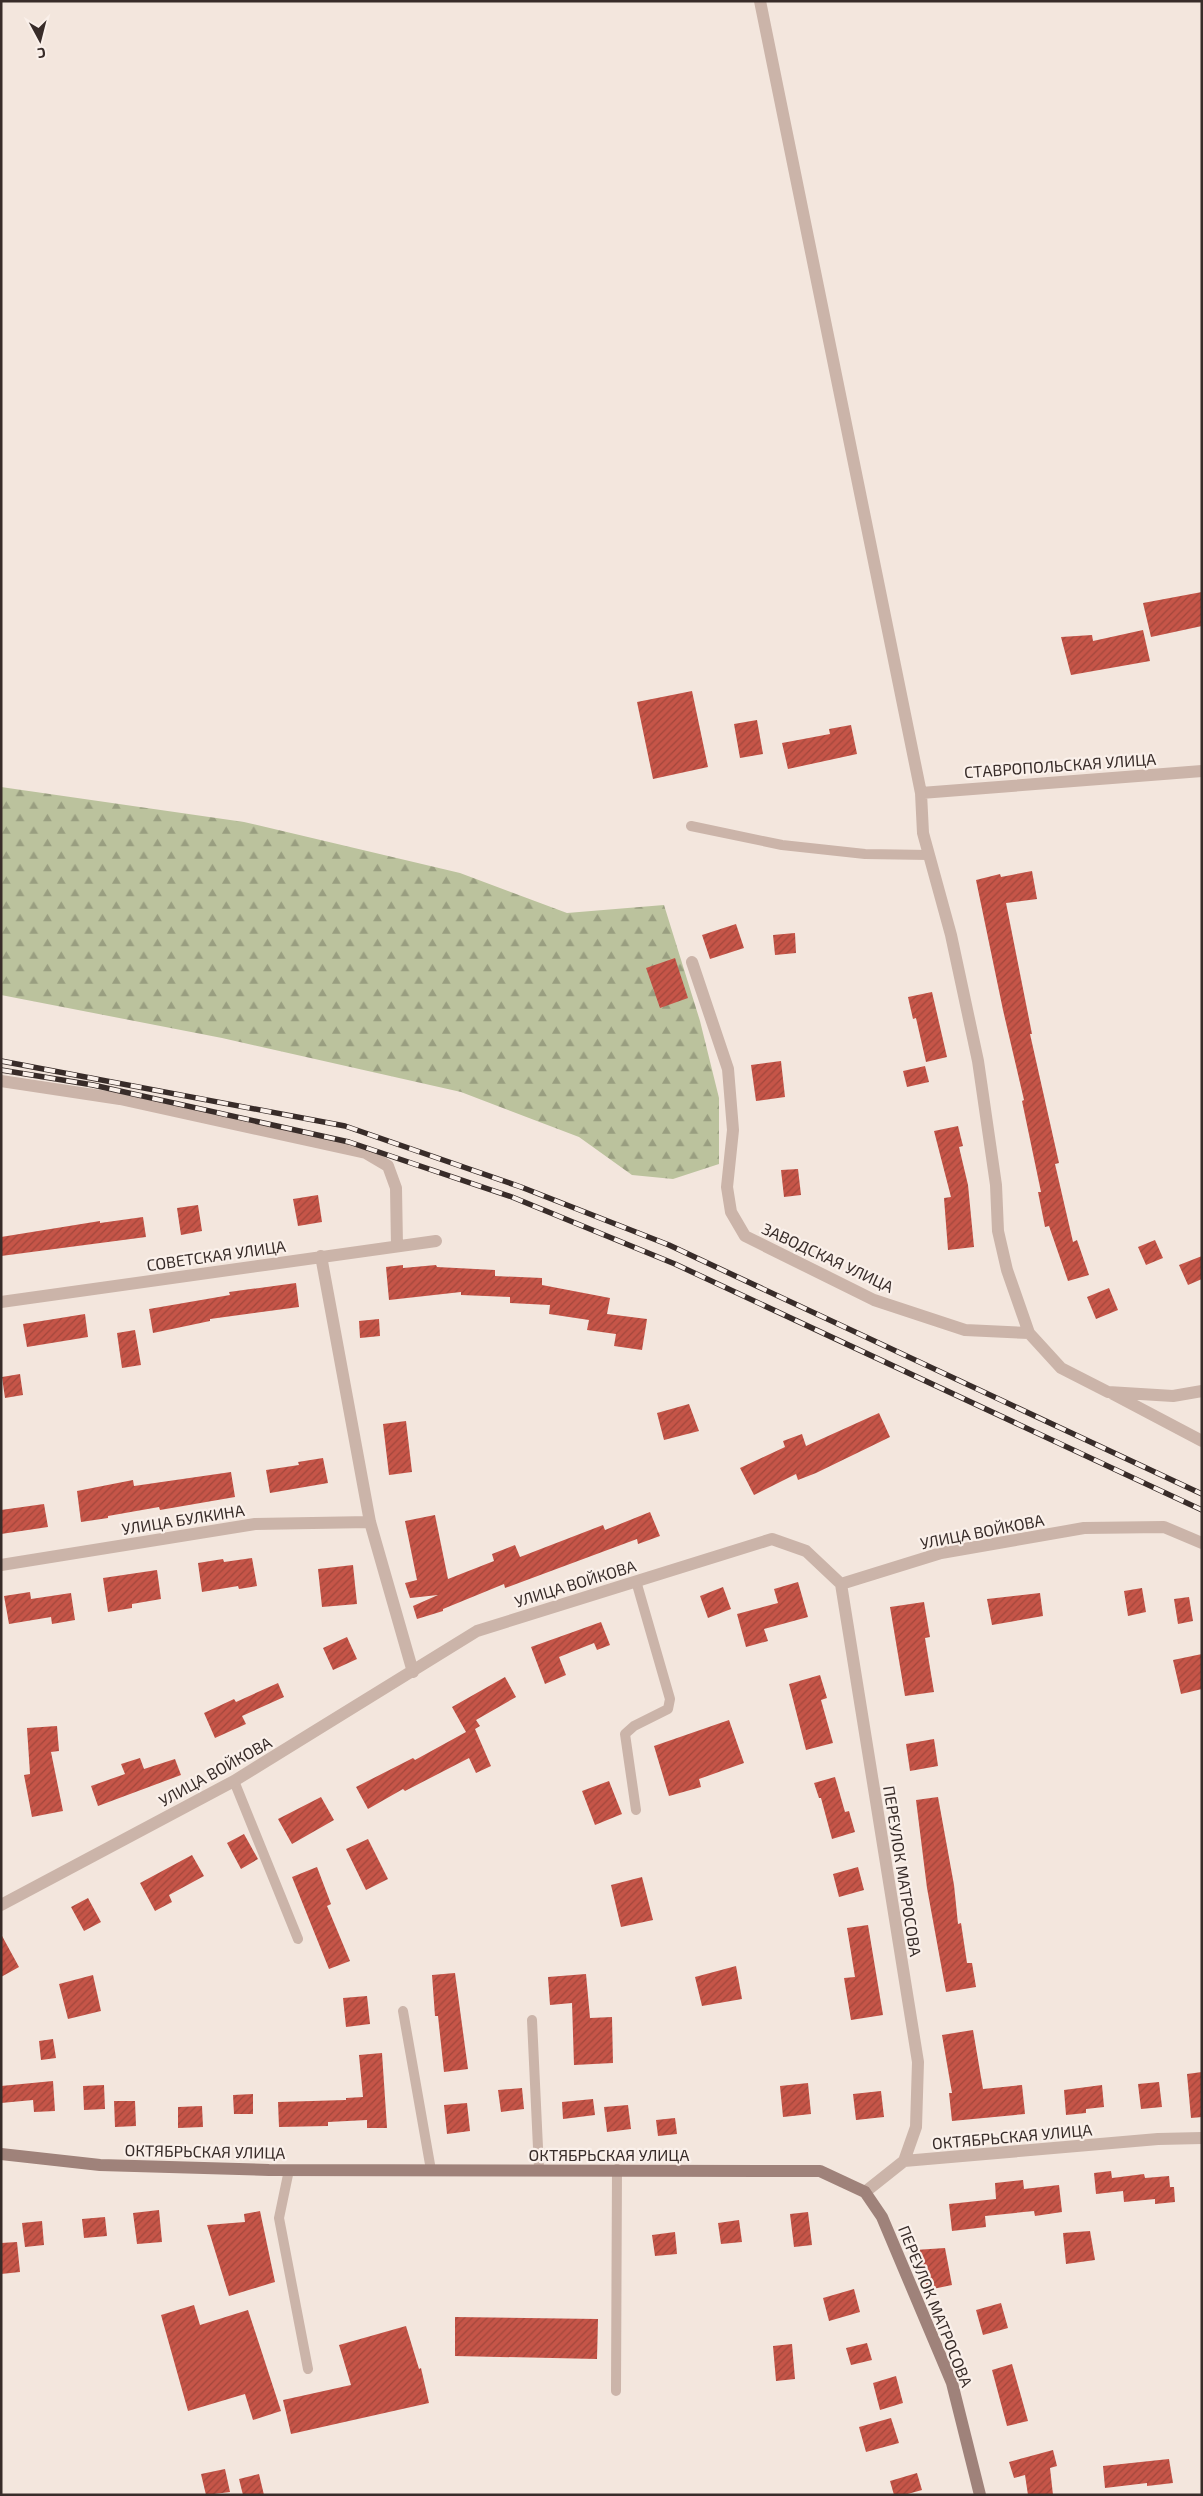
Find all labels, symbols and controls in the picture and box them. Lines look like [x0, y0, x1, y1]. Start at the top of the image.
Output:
north arrow [15, 15, 65, 65]
text: С [37, 44, 47, 62]
street label: СТАВРОПОЛЬСКАЯ УЛИЦА [963, 749, 1157, 781]
street label: ЗАВОДСКАЯ УЛИЦА [759, 1218, 897, 1296]
street label: СОВЕТСКАЯ УЛИЦА [145, 1236, 287, 1274]
street label: УЛИЦА БУЛКИНА [120, 1500, 246, 1538]
street label: УЛИЦА ВОЙКОВА [918, 1510, 1046, 1552]
street label: УЛИЦА ВОЙКОВА [512, 1555, 638, 1611]
street label: УЛИЦА ВОЙКОВА [155, 1732, 275, 1810]
street label: ПЕРЕУЛОК МАТРОСОВА [880, 1784, 926, 1958]
street label: ОКТЯБРЬСКАЯ УЛИЦА [931, 2120, 1093, 2152]
street label: ОКТЯБРЬСКАЯ УЛИЦА [124, 2140, 286, 2162]
street label: ОКТЯБРЬСКАЯ УЛИЦА [529, 2145, 689, 2164]
street label: ПЕРЕУЛОК МАТРОСОВА [895, 2222, 977, 2390]

